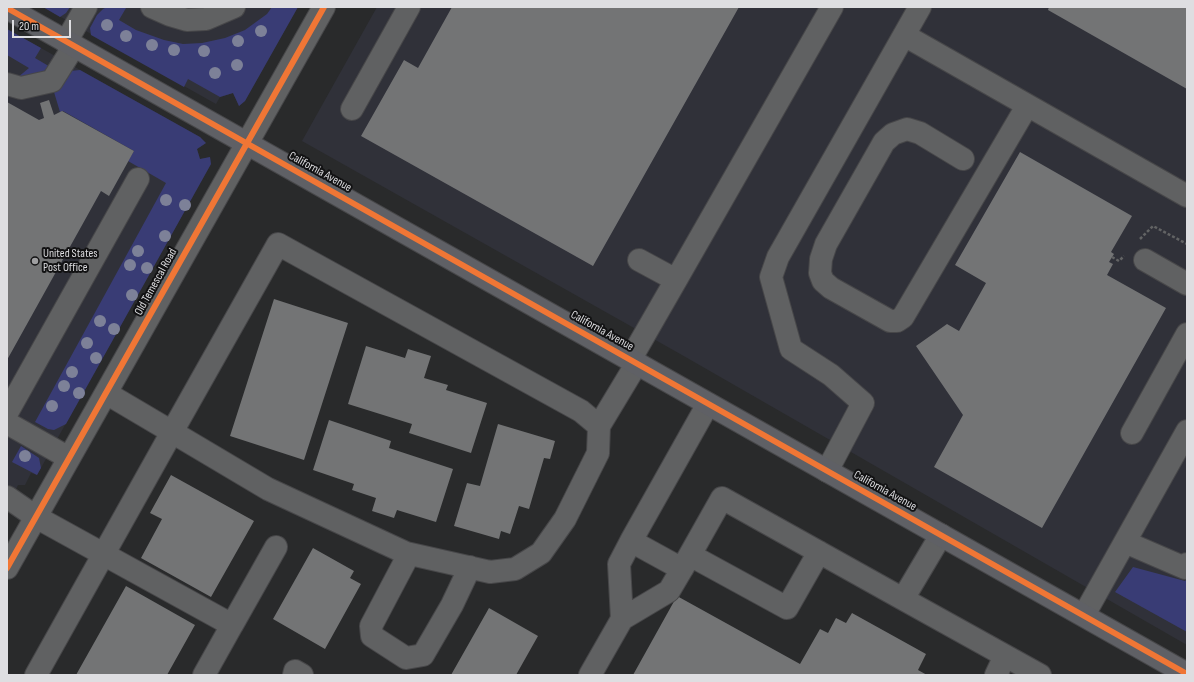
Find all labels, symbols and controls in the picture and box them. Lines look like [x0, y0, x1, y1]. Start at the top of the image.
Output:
scale bar [14, 12, 73, 38]
text: 20 m [19, 19, 39, 34]
street label: California Avenue [286, 149, 354, 195]
street label: Old Temescal Road [132, 246, 180, 318]
place label: United States Post Office [43, 247, 98, 275]
marker: United States Post Office [30, 256, 40, 266]
street label: California Avenue [568, 308, 636, 354]
street label: California Avenue [851, 468, 919, 514]

